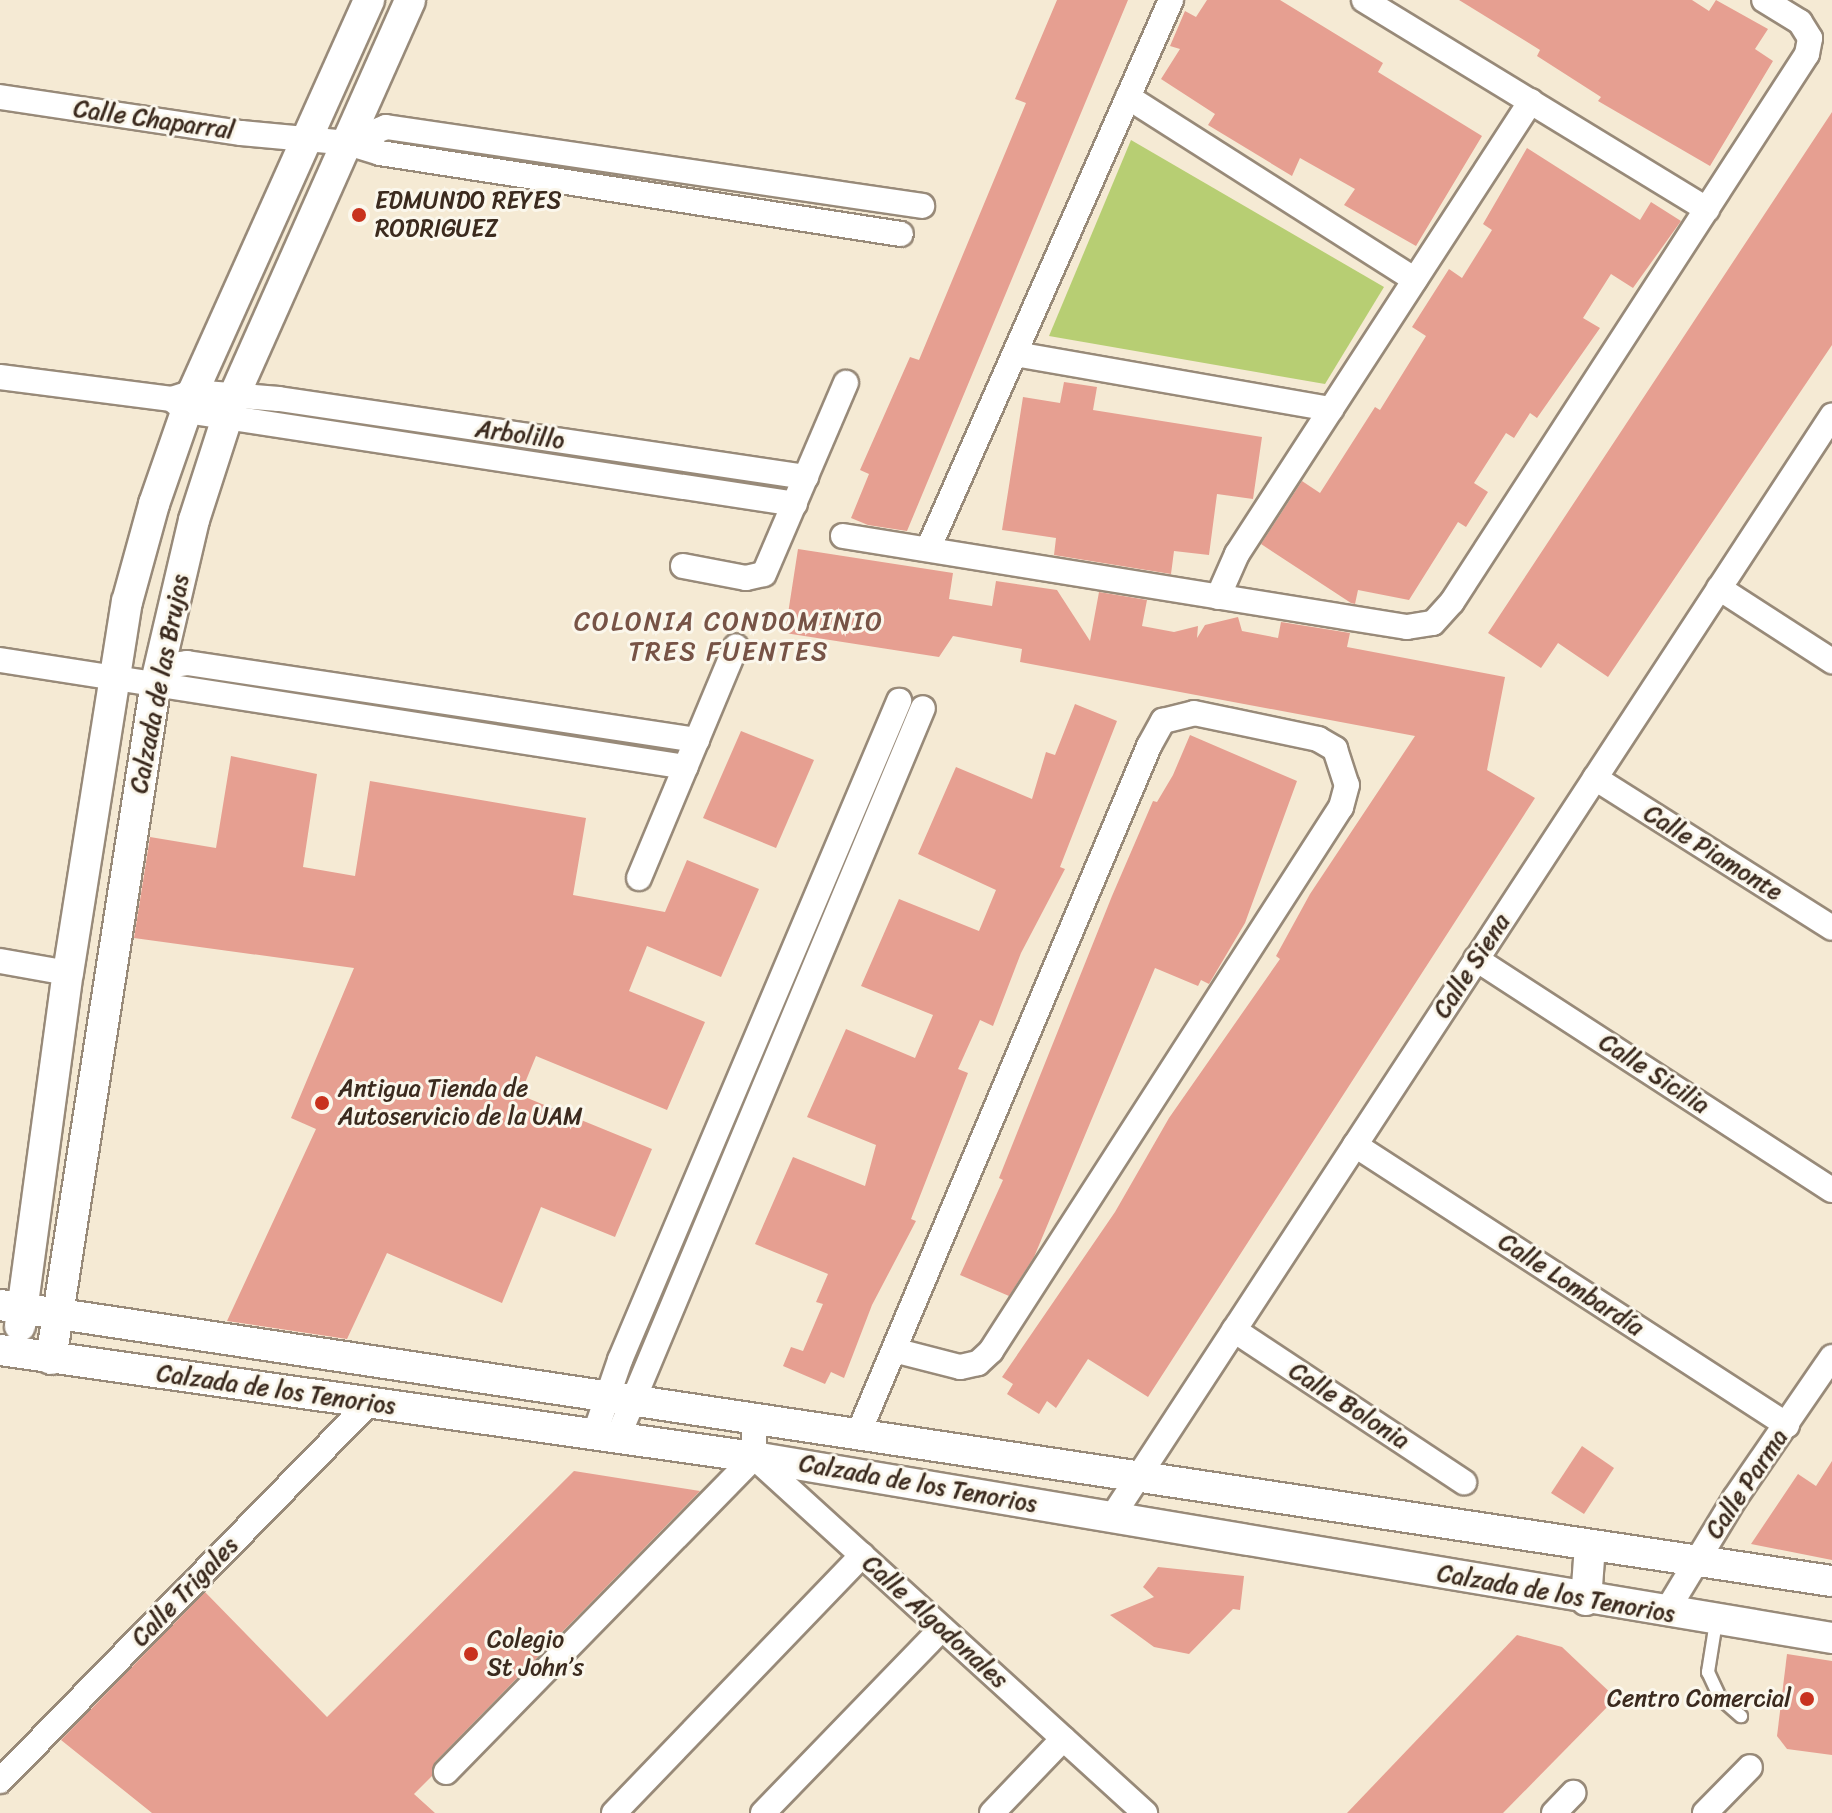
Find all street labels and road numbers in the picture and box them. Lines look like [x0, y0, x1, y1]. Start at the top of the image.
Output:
street label: Calle Chaparral [72, 94, 236, 146]
street label: Arbolillo [474, 415, 566, 455]
street label: Calzada de las Brujas [125, 572, 195, 796]
street label: Calle Piamonte [1638, 799, 1788, 907]
street label: Calle Siena [1428, 909, 1516, 1023]
street label: Calle Sicilia [1594, 1028, 1714, 1120]
street label: Calle Lombardía [1493, 1227, 1649, 1343]
street label: Calle Bolonia [1284, 1357, 1414, 1455]
street label: Calzada de los Tenorios [154, 1359, 398, 1421]
street label: Calle Parma [1700, 1424, 1794, 1544]
street label: Calzada de los Tenorios [796, 1449, 1040, 1519]
street label: Calle Trigales [126, 1531, 244, 1653]
street label: Calle Algodonales [857, 1549, 1013, 1695]
street label: Calzada de los Tenorios [1434, 1559, 1678, 1629]

